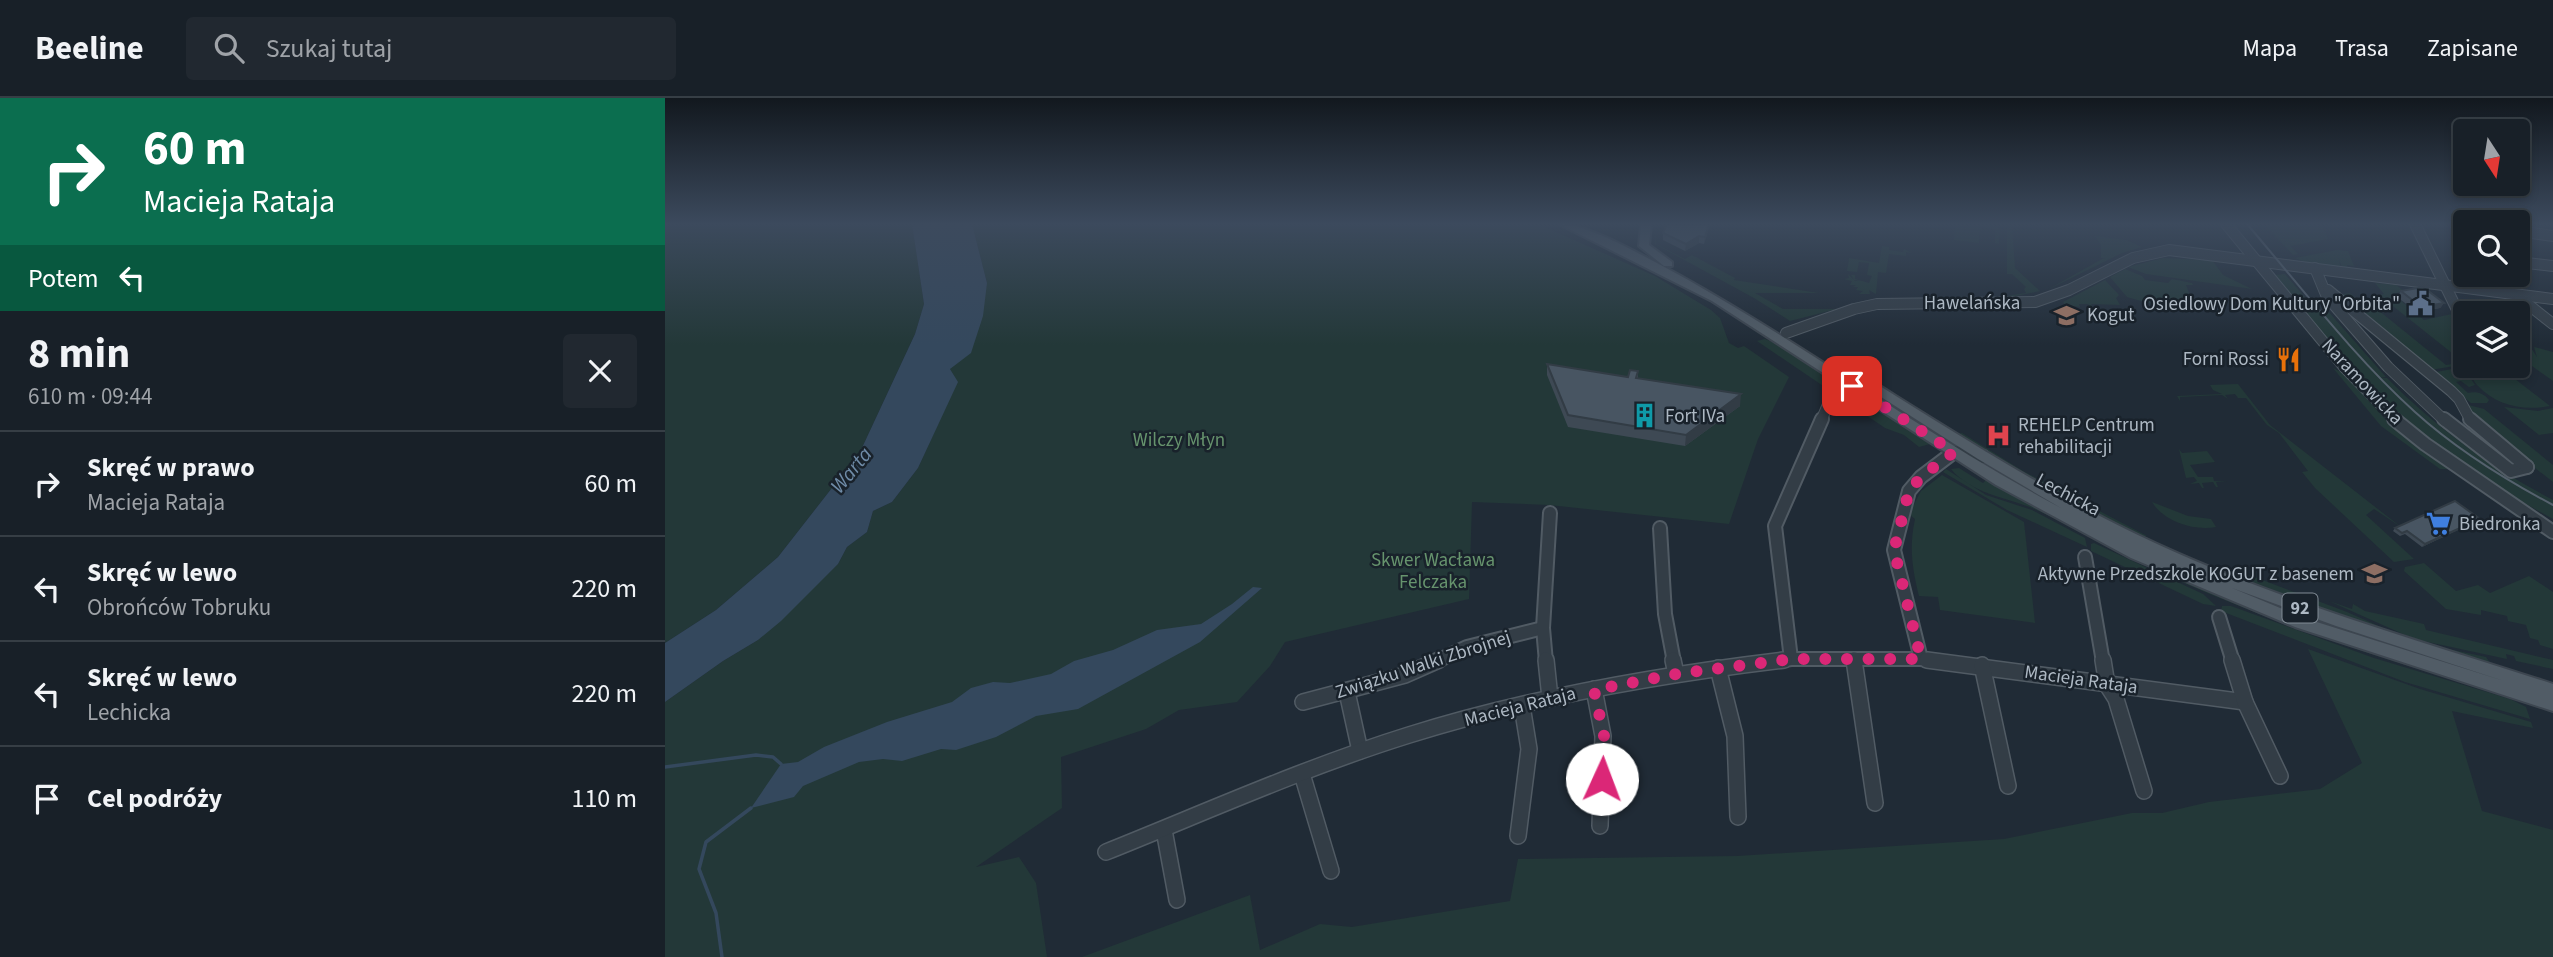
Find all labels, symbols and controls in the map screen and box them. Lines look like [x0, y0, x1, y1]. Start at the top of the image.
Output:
search box [186, 17, 676, 80]
text: Beeline [35, 25, 144, 72]
icon: search [210, 29, 248, 67]
text: Szukaj tutaj [266, 30, 393, 67]
text: Mapa [2243, 31, 2297, 66]
text: Trasa [2335, 31, 2389, 66]
text: Zapisane [2427, 31, 2518, 66]
text: 60 m [143, 114, 247, 184]
north arrow [2453, 119, 2531, 196]
map controls [2453, 119, 2530, 378]
icon: right [28, 126, 119, 217]
text: Macieja Rataja [143, 179, 335, 225]
button: search [2453, 210, 2530, 287]
icon: left [113, 259, 151, 297]
text: Potem [28, 260, 99, 297]
street label: Hawelańska [1924, 290, 2020, 317]
public building icon: Osiedlowy Dom Kultury "Orbita" [2406, 290, 2434, 318]
place label: Osiedlowy Dom Kultury "Orbita" [2143, 291, 2400, 318]
school or university icon: Kogut [2053, 301, 2081, 329]
button: layers [2453, 301, 2530, 378]
place label: Kogut [2087, 302, 2135, 329]
text: 8 min [28, 324, 130, 384]
street label: Naramowicka [2315, 333, 2409, 431]
button: close [563, 334, 637, 408]
restaurant icon: Forni Rossi [2275, 345, 2303, 373]
place label: Forni Rossi [2183, 346, 2269, 373]
pin [1822, 356, 1882, 416]
icon: arrive [1833, 367, 1871, 405]
text: 610 m · 09:44 [28, 380, 152, 413]
building icon: Fort IVa [1631, 402, 1659, 430]
place label: Fort IVa [1665, 403, 1725, 430]
place label: REHELP Centrum rehabilitacji [2018, 412, 2155, 461]
hospital icon: REHELP Centrum rehabilitacji [1984, 422, 2012, 450]
park label: Wilczy Młyn [1133, 427, 1225, 454]
water label: Warta [823, 440, 879, 500]
text: Skręć w prawo [87, 449, 255, 486]
icon: right [28, 465, 66, 503]
text: 60 m [584, 465, 637, 502]
street label: Lechicka [2031, 467, 2105, 523]
text: Macieja Rataja [87, 486, 225, 519]
supermarket icon: Biedronka [2425, 510, 2453, 538]
place label: Biedronka [2459, 511, 2541, 538]
park label: Skwer Wacława Felczaka [1371, 547, 1495, 596]
text: Skręć w lewo [87, 554, 237, 591]
school or university icon: Aktywne Przedszkole KOGUT z basenem [2360, 560, 2388, 588]
place label: Aktywne Przedszkole KOGUT z basenem [2038, 561, 2354, 588]
icon: left [28, 570, 66, 608]
text: 220 m [571, 570, 637, 607]
text: Obrońców Tobruku [87, 591, 271, 624]
road number: 92 [2283, 594, 2317, 622]
street label: Związku Walki Zbrojnej [1332, 624, 1514, 706]
text: Skręć w lewo [87, 659, 237, 696]
street label: Macieja Rataja [2023, 659, 2139, 701]
icon: left [28, 675, 66, 713]
text: 220 m [571, 675, 637, 712]
street label: Macieja Rataja [1461, 680, 1579, 734]
text: Lechicka [87, 696, 171, 729]
position arrow [1565, 742, 1639, 816]
icon: arrive [28, 780, 66, 818]
text: Cel podróży [87, 780, 222, 817]
text: 110 m [571, 780, 637, 817]

